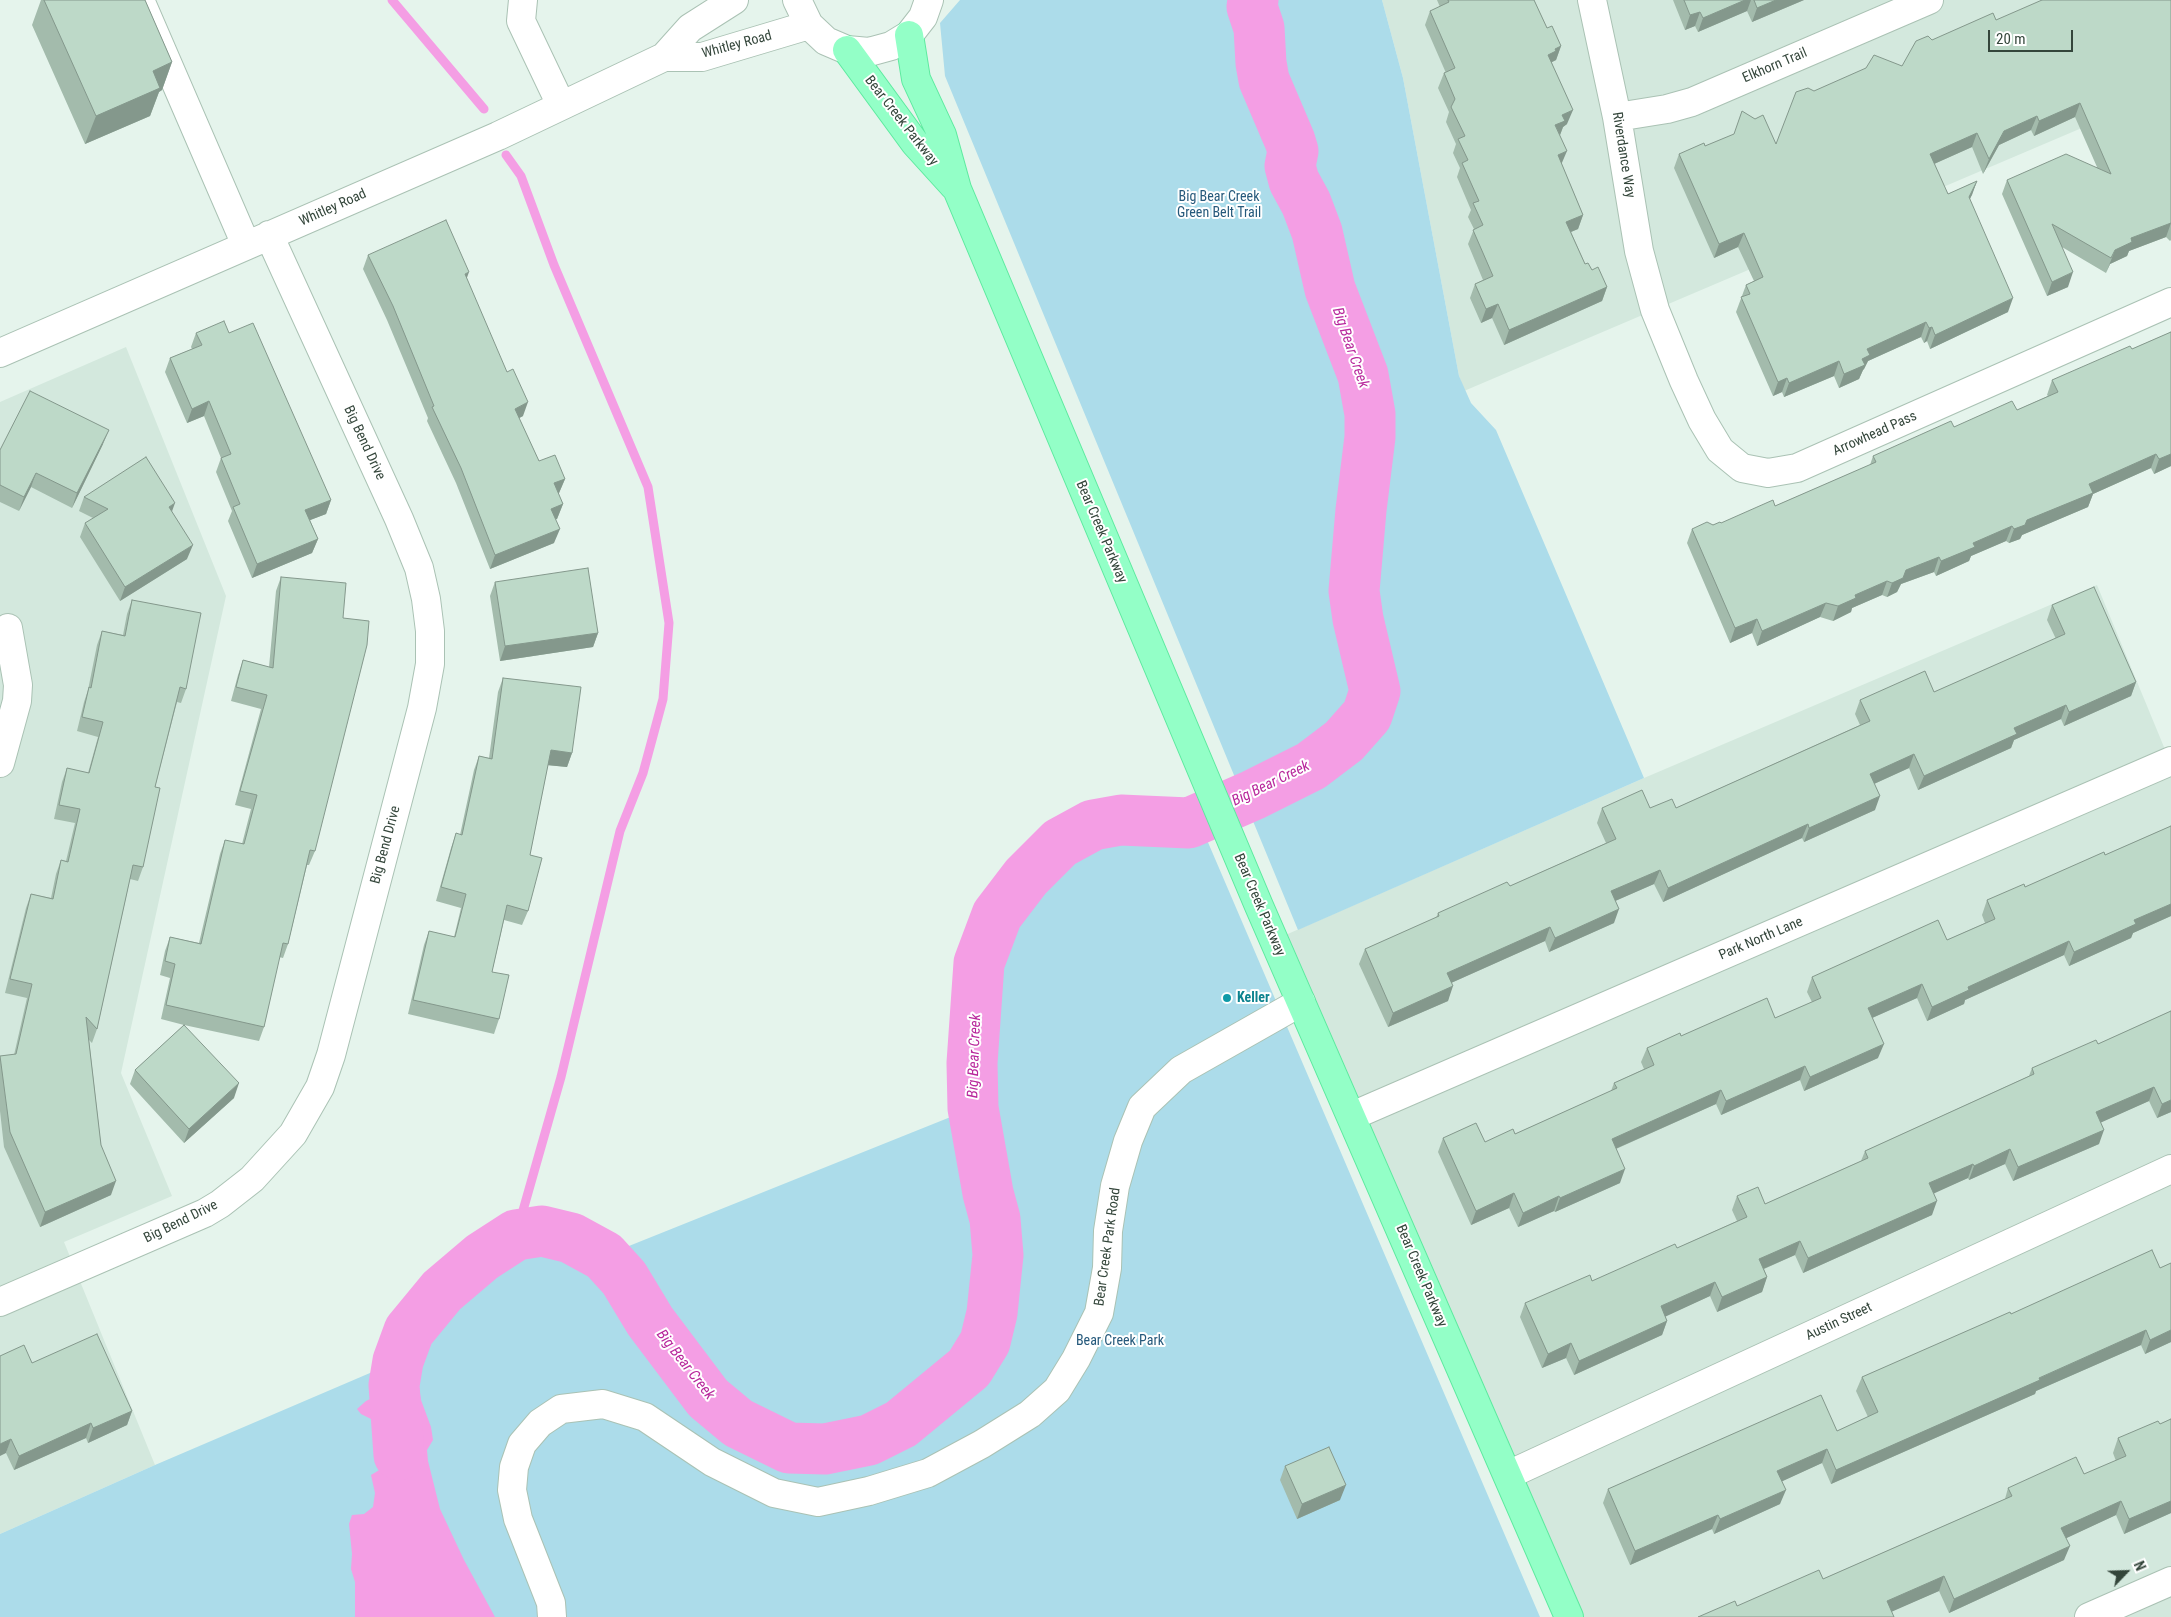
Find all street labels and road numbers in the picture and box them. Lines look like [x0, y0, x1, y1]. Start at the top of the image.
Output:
street label: Whitley Road [700, 28, 774, 62]
street label: Elkhorn Trail [1740, 45, 1810, 87]
street label: Bear Creek Parkway [861, 73, 941, 169]
street label: Riverdance Way [1608, 111, 1638, 199]
street label: Whitley Road [297, 186, 369, 230]
street label: Big Bend Drive [339, 403, 389, 483]
street label: Arrowhead Pass [1831, 408, 1919, 460]
street label: Bear Creek Parkway [1072, 478, 1130, 586]
street label: Big Bend Drive [368, 804, 404, 886]
street label: Bear Creek Parkway [1230, 851, 1288, 959]
street label: Park North Lane [1717, 914, 1805, 964]
street label: Bear Creek Park Road [1091, 1187, 1125, 1307]
street label: Big Bend Drive [141, 1197, 221, 1247]
street label: Bear Creek Parkway [1392, 1222, 1450, 1330]
street label: Austin Street [1803, 1299, 1875, 1345]

